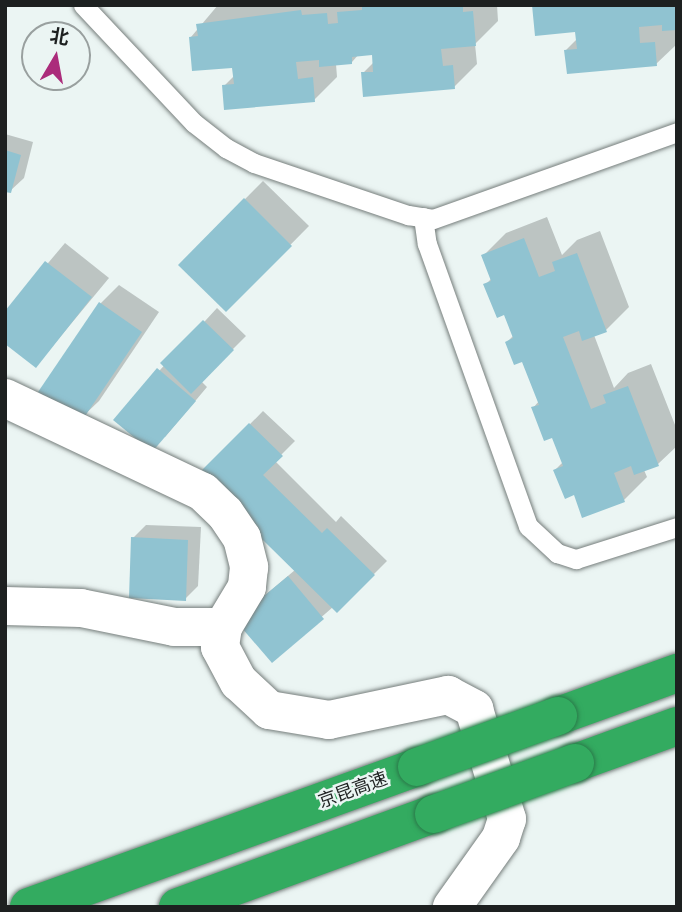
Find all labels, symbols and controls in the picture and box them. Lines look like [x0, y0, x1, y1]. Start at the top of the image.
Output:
north arrow [21, 21, 91, 91]
text: 北 [48, 24, 71, 50]
street label: 京昆高速 [315, 768, 391, 812]

